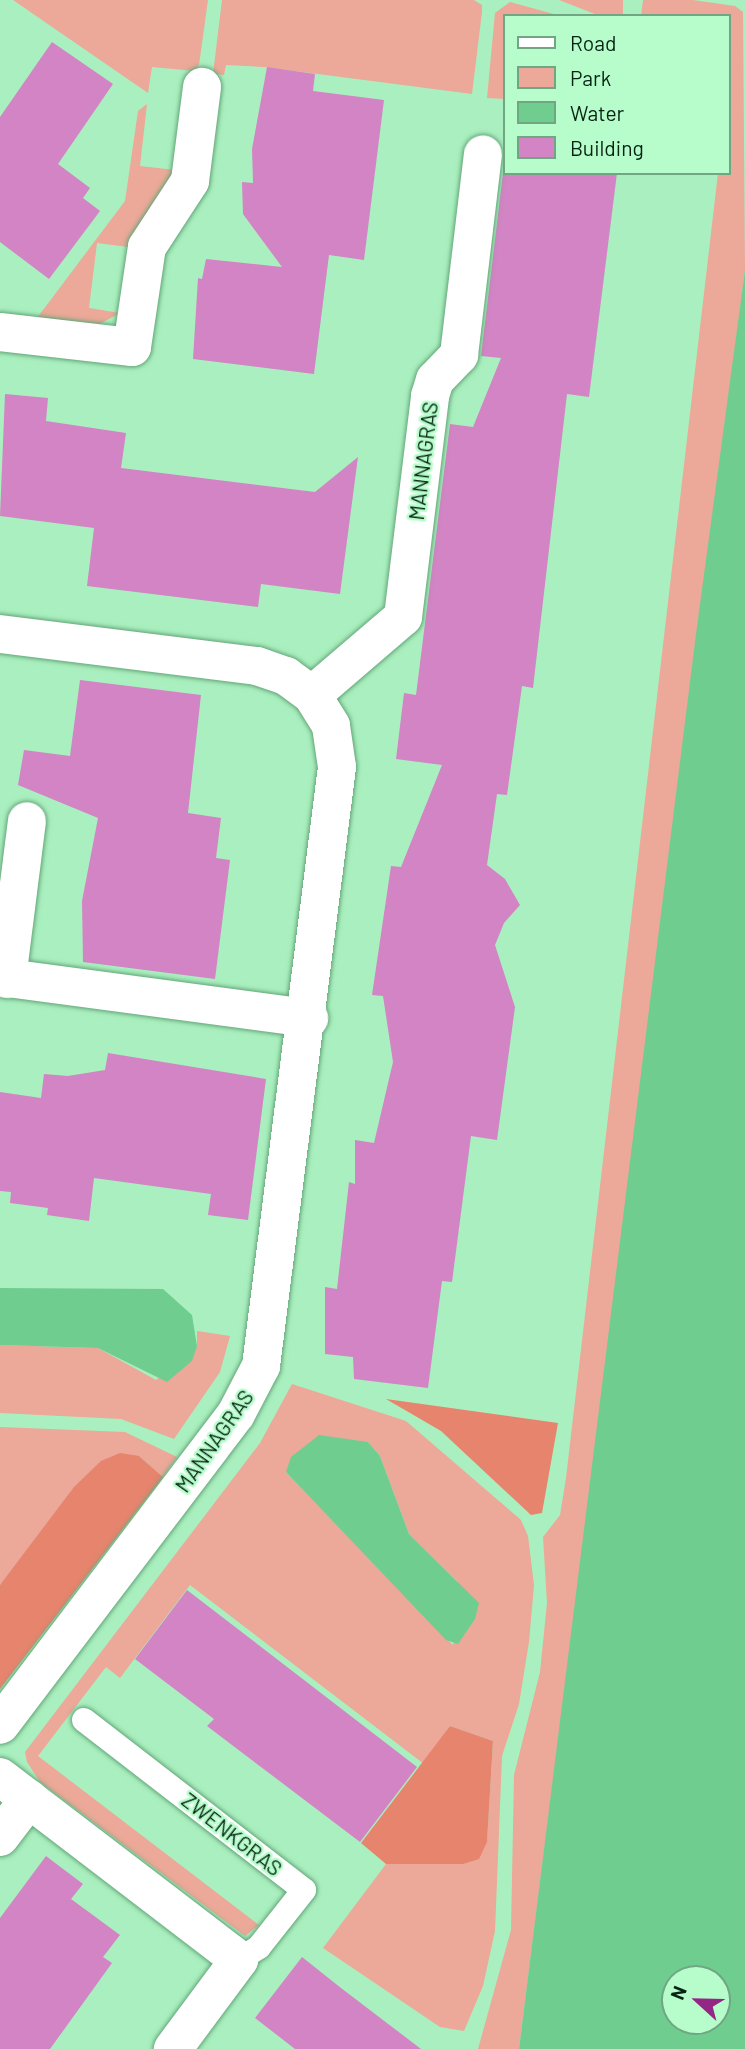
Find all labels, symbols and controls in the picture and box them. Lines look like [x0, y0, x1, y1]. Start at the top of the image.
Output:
legend [504, 14, 731, 175]
text: Road [570, 30, 616, 55]
text: Park [570, 65, 611, 90]
text: Water [570, 100, 624, 125]
text: Building [570, 135, 644, 160]
street label: MANNAGRAS [403, 400, 443, 522]
street label: MANNAGRAS [170, 1385, 258, 1497]
street label: ZWENKGRAS [177, 1787, 287, 1881]
north arrow [661, 1965, 731, 2035]
text: N [665, 1983, 691, 2003]

